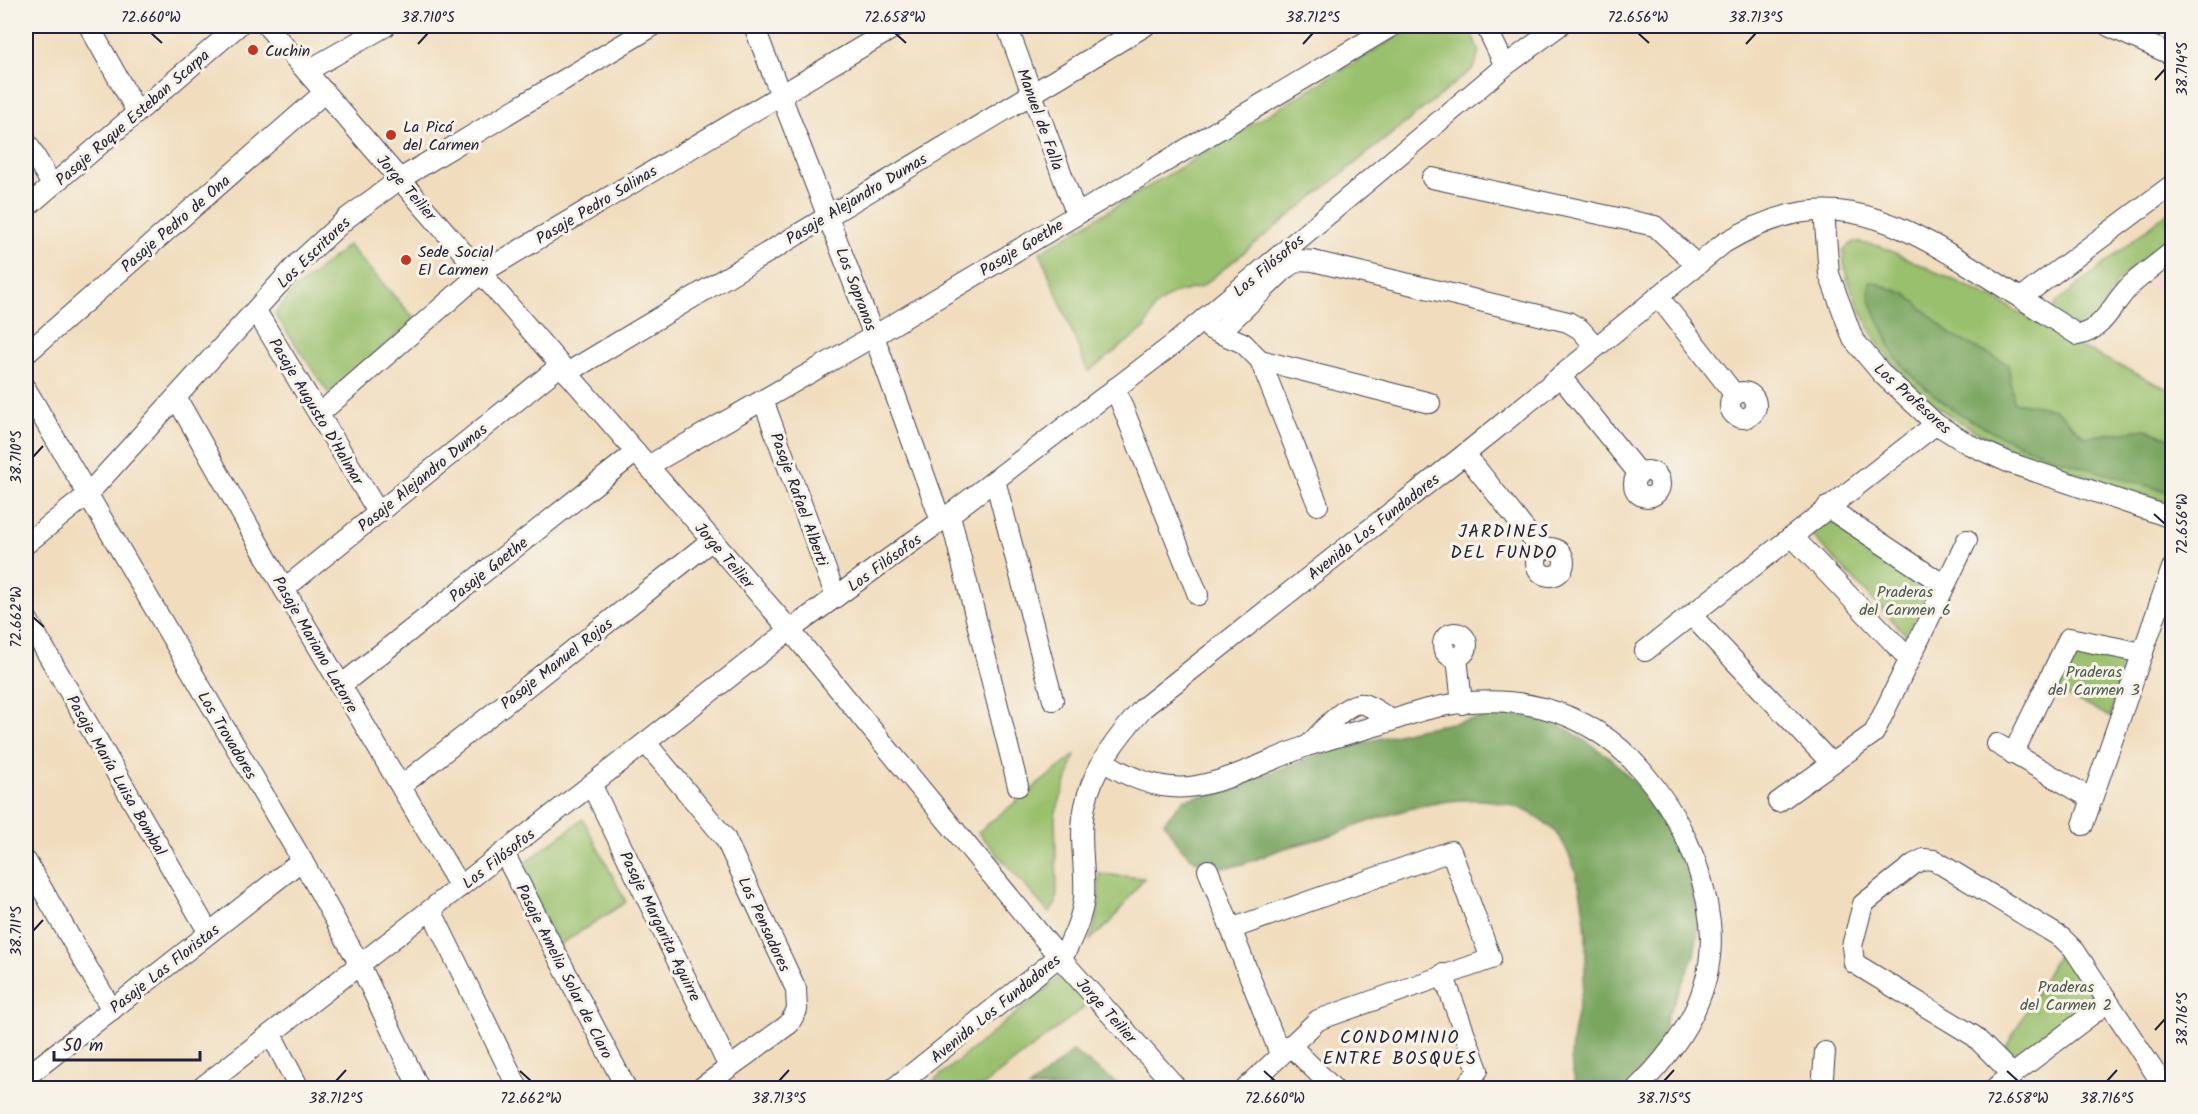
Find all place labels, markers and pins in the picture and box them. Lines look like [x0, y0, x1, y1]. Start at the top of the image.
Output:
place label: Cuchin [265, 39, 310, 64]
marker: Cuchin [246, 43, 260, 57]
place label: La Picá del Carmen [403, 115, 479, 158]
marker: La Picá del Carmen [384, 128, 398, 142]
place label: Sede Social El Carmen [418, 240, 493, 283]
marker: Sede Social El Carmen [399, 253, 413, 267]

